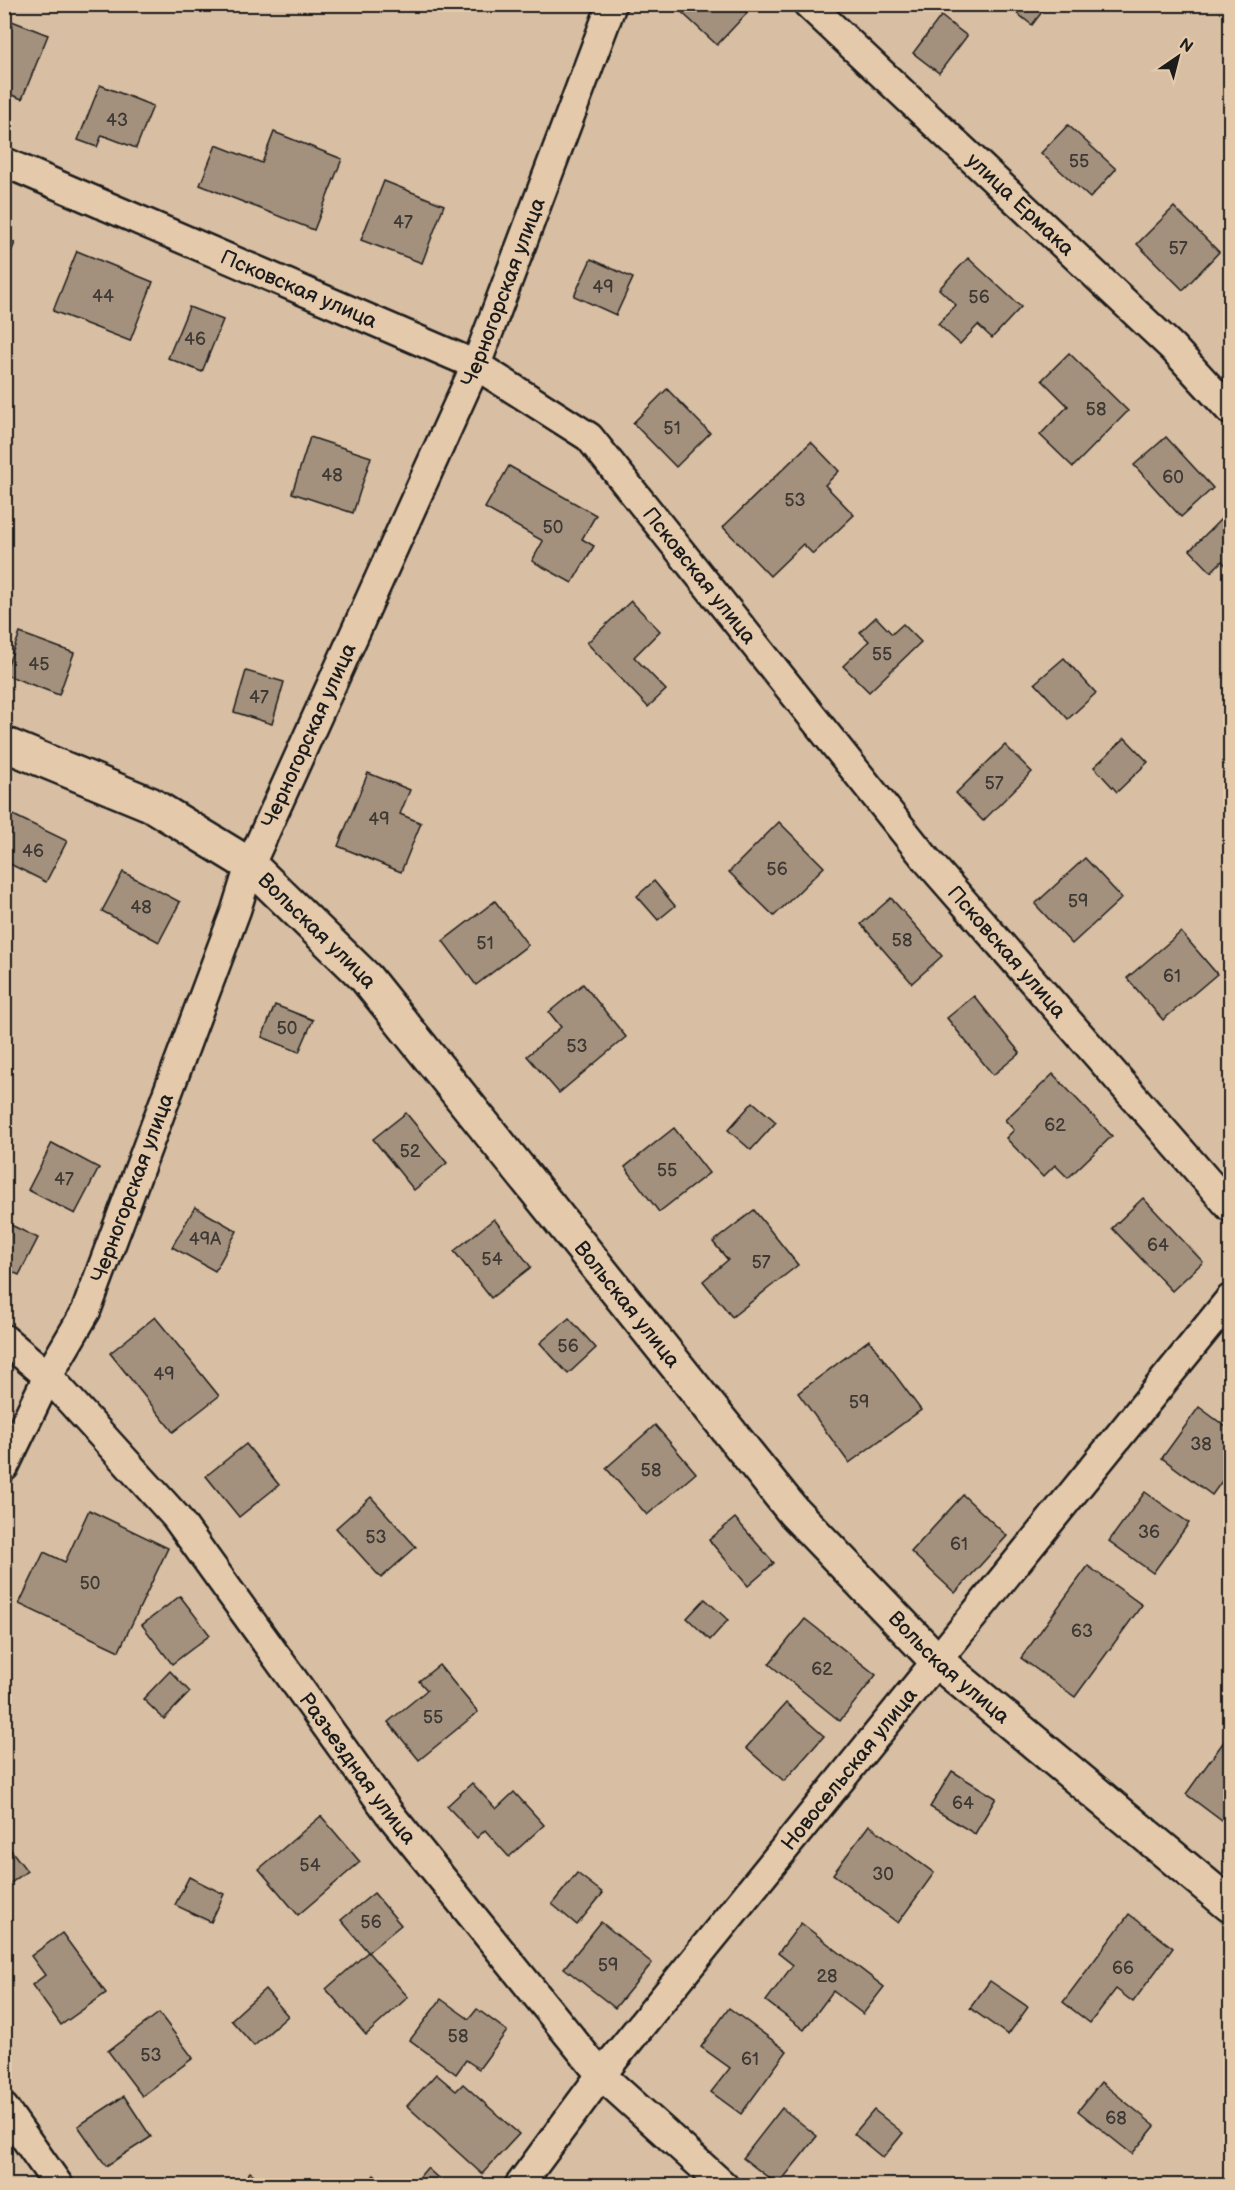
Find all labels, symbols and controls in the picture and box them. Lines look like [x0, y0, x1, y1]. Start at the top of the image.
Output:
north arrow [1148, 27, 1208, 87]
text: N [1175, 35, 1196, 57]
house number: 43 [106, 110, 128, 131]
street label: улица Ермака [961, 148, 1080, 262]
house number: 55 [1069, 151, 1089, 172]
street label: Черногорская улица [456, 194, 551, 391]
house number: 47 [393, 212, 413, 233]
house number: 57 [1168, 238, 1188, 259]
street label: Псковская улица [217, 245, 381, 334]
house number: 49 [592, 277, 614, 298]
house number: 44 [92, 286, 114, 307]
house number: 56 [968, 287, 990, 308]
house number: 46 [184, 329, 206, 350]
house number: 58 [1086, 399, 1106, 420]
house number: 51 [663, 418, 681, 439]
house number: 48 [321, 465, 343, 486]
house number: 60 [1162, 467, 1184, 488]
house number: 53 [784, 490, 806, 511]
street label: Псковская улица [637, 502, 762, 650]
house number: 50 [543, 517, 563, 538]
street label: Черногорская улица [257, 639, 362, 832]
house number: 55 [872, 644, 892, 665]
house number: 45 [28, 654, 50, 675]
house number: 47 [249, 687, 269, 708]
house number: 57 [984, 773, 1004, 794]
house number: 49 [368, 809, 390, 830]
house number: 46 [22, 841, 44, 862]
house number: 56 [766, 859, 788, 880]
street label: Вольская улица [253, 868, 382, 994]
street label: Псковская улица [942, 881, 1072, 1024]
house number: 59 [1068, 891, 1088, 912]
house number: 48 [130, 897, 152, 918]
house number: 58 [892, 930, 912, 951]
house number: 51 [476, 933, 494, 954]
house number: 61 [1163, 966, 1181, 987]
house number: 50 [277, 1018, 297, 1039]
house number: 53 [566, 1036, 588, 1057]
street label: Черногорская улица [86, 1089, 180, 1286]
house number: 62 [1044, 1115, 1066, 1136]
house number: 52 [400, 1141, 421, 1162]
house number: 55 [657, 1160, 677, 1181]
house number: 47 [54, 1169, 74, 1190]
house number: 49А [189, 1229, 221, 1250]
house number: 64 [1147, 1235, 1169, 1256]
street label: Вольская улица [569, 1236, 686, 1374]
house number: 54 [481, 1249, 503, 1270]
house number: 57 [751, 1252, 771, 1273]
house number: 56 [557, 1336, 579, 1357]
house number: 49 [153, 1364, 175, 1385]
house number: 59 [849, 1392, 869, 1413]
house number: 38 [1190, 1434, 1212, 1455]
house number: 58 [641, 1460, 661, 1481]
house number: 36 [1138, 1522, 1160, 1543]
house number: 53 [365, 1527, 387, 1548]
house number: 61 [950, 1534, 968, 1555]
house number: 50 [80, 1573, 100, 1594]
street label: Вольская улица [883, 1606, 1015, 1730]
house number: 63 [1071, 1621, 1093, 1642]
house number: 62 [811, 1659, 833, 1680]
street label: Новосельская улица [776, 1682, 923, 1856]
street label: Разъездная улица [293, 1688, 422, 1850]
house number: 55 [423, 1707, 443, 1728]
house number: 64 [952, 1793, 974, 1814]
house number: 54 [299, 1855, 321, 1876]
house number: 30 [872, 1864, 894, 1885]
house number: 56 [360, 1912, 382, 1933]
house number: 59 [598, 1955, 618, 1976]
house number: 66 [1112, 1958, 1134, 1979]
house number: 28 [816, 1966, 838, 1987]
house number: 58 [448, 2026, 468, 2047]
house number: 53 [140, 2045, 162, 2066]
house number: 61 [741, 2049, 759, 2070]
house number: 68 [1105, 2108, 1127, 2129]

